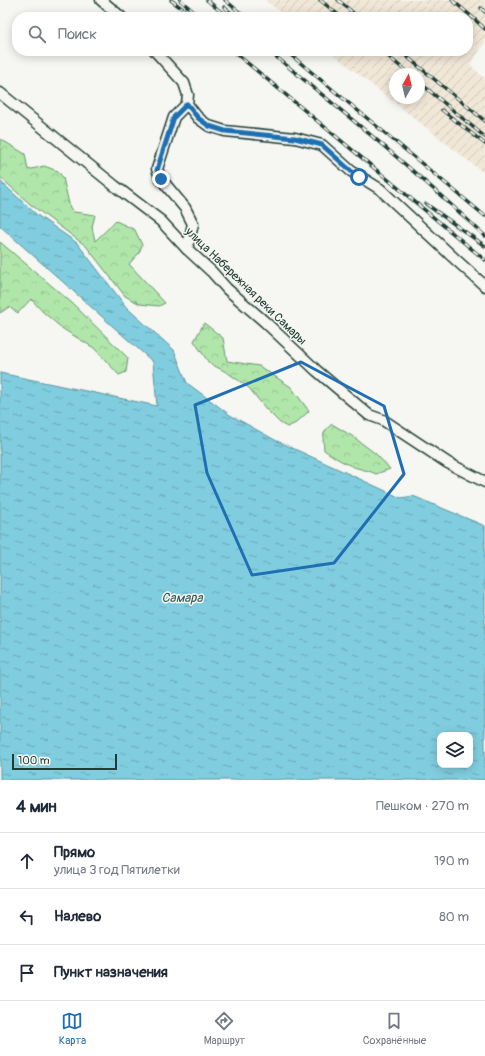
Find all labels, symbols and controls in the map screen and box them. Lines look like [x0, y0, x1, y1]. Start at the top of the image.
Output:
search box [12, 12, 473, 56]
icon: search [26, 23, 48, 45]
text: Поиск [58, 25, 97, 44]
north arrow [389, 68, 425, 104]
route start [350, 168, 368, 186]
route end [152, 170, 170, 188]
street label: улица Набережная реки Самары [181, 224, 310, 348]
water label: Самара [162, 590, 203, 606]
map controls [437, 732, 473, 768]
button: layers [437, 732, 473, 768]
scale bar [12, 752, 117, 771]
text: 100 m [18, 754, 49, 767]
text: 4 мин [16, 796, 57, 817]
text: Пешком · 270 m [376, 798, 469, 814]
text: Прямо [54, 843, 95, 862]
icon: ahead [16, 850, 38, 872]
text: 190 m [434, 853, 469, 869]
text: улица 3 год Пятилетки [54, 862, 180, 878]
icon: left [16, 906, 38, 928]
text: Налево [54, 907, 101, 926]
text: 80 m [439, 909, 469, 925]
icon: arrive [16, 962, 38, 984]
text: Пункт назначения [54, 963, 168, 982]
tab: Карта [59, 1010, 86, 1047]
tab: Маршрут [204, 1010, 245, 1047]
tab: Сохранённые [363, 1010, 426, 1047]

